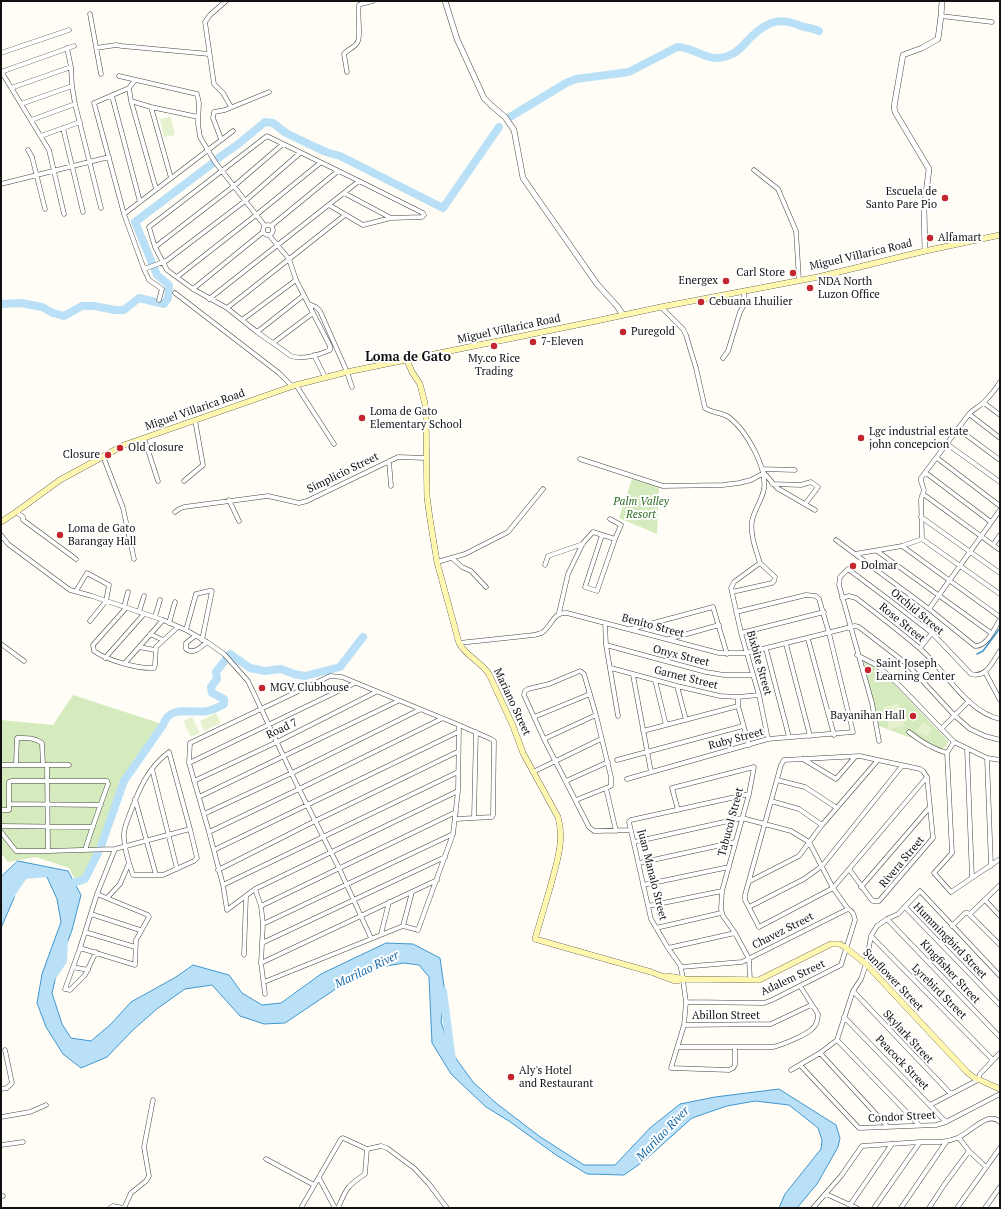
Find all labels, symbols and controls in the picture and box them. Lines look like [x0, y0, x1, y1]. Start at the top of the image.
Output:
place label: Escuela de Santo Pare Pio [866, 185, 937, 211]
marker: Escuela de Santo Pare Pio [940, 193, 950, 203]
place label: Alfamart [938, 231, 981, 245]
marker: Alfamart [925, 233, 935, 243]
street label: Miguel Villarica Road [808, 237, 914, 273]
place label: Carl Store [736, 266, 785, 280]
marker: Carl Store [788, 268, 798, 278]
place label: Energex [678, 274, 718, 288]
place label: NDA North Luzon Office [818, 275, 880, 301]
marker: Energex [721, 276, 731, 286]
marker: NDA North Luzon Office [805, 283, 815, 293]
place label: Cebuana Lhuilier [709, 295, 792, 309]
marker: Cebuana Lhuilier [696, 297, 706, 307]
street label: Miguel Villarica Road [456, 312, 562, 346]
place label: Puregold [631, 325, 675, 339]
marker: Puregold [618, 327, 628, 337]
place label: 7-Eleven [541, 335, 583, 349]
marker: 7-Eleven [528, 337, 538, 347]
marker: My.co Rice Trading [489, 341, 499, 351]
district label: Loma de Gato [365, 349, 451, 365]
place label: My.co Rice Trading [468, 352, 520, 378]
street label: Miguel Villarica Road [143, 387, 247, 433]
place label: Loma de Gato Elementary School [370, 405, 462, 431]
marker: Loma de Gato Elementary School [357, 413, 367, 423]
place label: Lgc industrial estate john concepcion [869, 425, 968, 451]
marker: Lgc industrial estate john concepcion [856, 433, 866, 443]
place label: Old closure [128, 441, 184, 455]
marker: Old closure [115, 443, 125, 453]
place label: Closure [63, 448, 100, 462]
marker: Closure [103, 450, 113, 460]
street label: Simplicio Street [305, 450, 381, 496]
park label: Palm Valley Resort [613, 495, 669, 521]
place label: Loma de Gato Barangay Hall [68, 522, 136, 548]
marker: Loma de Gato Barangay Hall [55, 530, 65, 540]
place label: Dolmar [861, 559, 897, 573]
marker: Dolmar [848, 561, 858, 571]
street label: Orchid Street [888, 586, 946, 638]
street label: Rose Street [876, 601, 928, 645]
street label: Benito Street [620, 611, 686, 641]
street label: Bixbite Street [743, 629, 775, 697]
street label: Onyx Street [651, 643, 711, 669]
place label: Saint Joseph Learning Center [876, 657, 955, 683]
street label: Garnet Street [653, 664, 719, 692]
marker: Saint Joseph Learning Center [863, 665, 873, 675]
street label: Mariano Street [491, 666, 533, 738]
place label: MGV Clubhouse [270, 681, 349, 695]
marker: MGV Clubhouse [257, 683, 267, 693]
place label: Bayanihan Hall [830, 709, 905, 723]
marker: Bayanihan Hall [908, 711, 918, 721]
street label: Road 7 [264, 716, 300, 742]
street label: Ruby Street [707, 725, 765, 753]
street label: Tabucol Street [715, 786, 747, 858]
street label: Juan Manalo Street [634, 828, 670, 922]
street label: Rivera Street [877, 834, 927, 890]
street label: Hummingbird Street [910, 900, 990, 982]
street label: Chavez Street [750, 910, 816, 952]
street label: Kingfisher Street [917, 937, 983, 1007]
street label: Sunflower Street [860, 946, 926, 1014]
water label: Marilao River [333, 948, 401, 992]
street label: Adalem Street [759, 957, 827, 999]
street label: Lyrebird Street [909, 962, 969, 1022]
street label: Skylark Street [880, 1008, 936, 1066]
street label: Abillon Street [692, 1009, 760, 1023]
street label: Peacock Street [873, 1033, 931, 1093]
place label: Aly's Hotel and Restaurant [519, 1064, 593, 1090]
marker: Aly's Hotel and Restaurant [506, 1072, 516, 1082]
water label: Marilao River [634, 1104, 692, 1164]
street label: Condor Street [868, 1109, 936, 1125]

